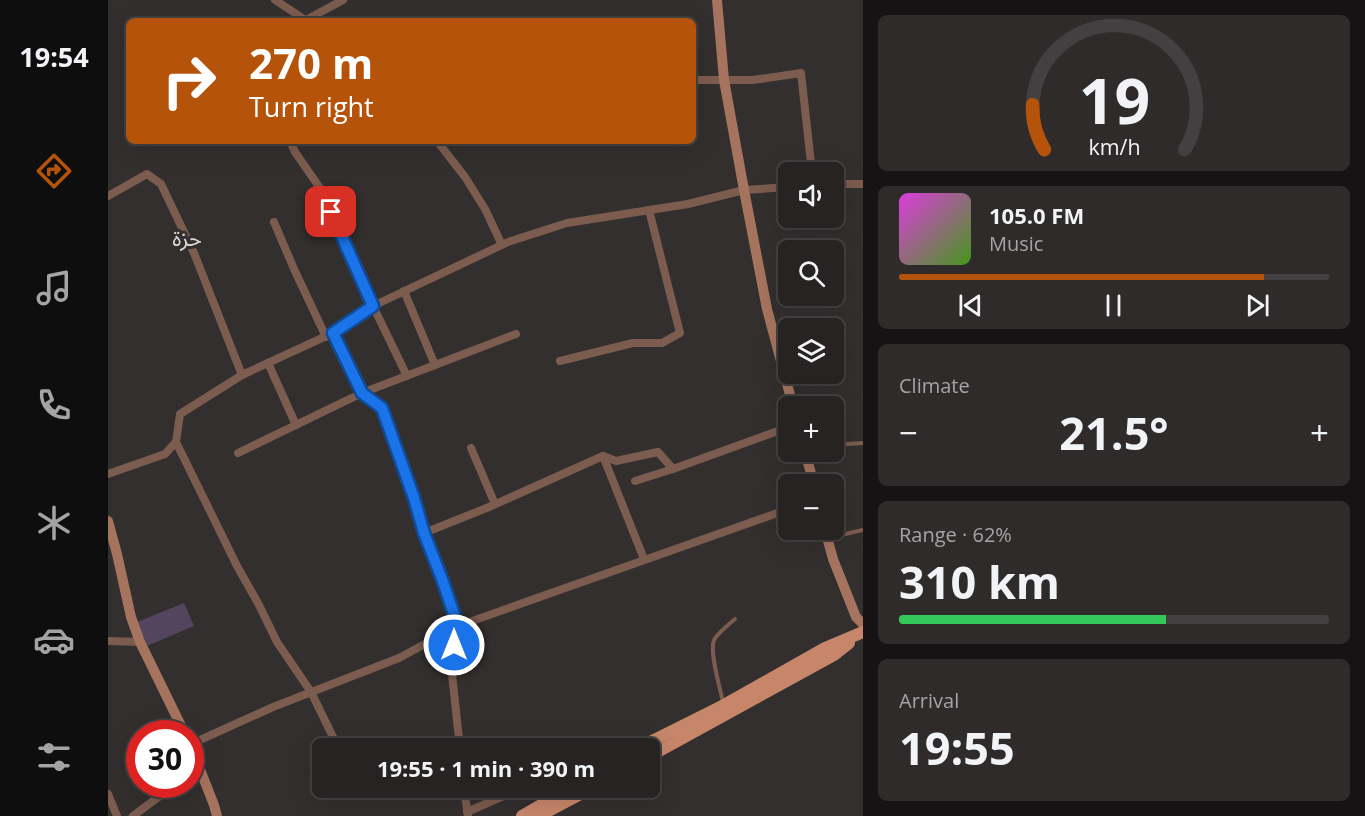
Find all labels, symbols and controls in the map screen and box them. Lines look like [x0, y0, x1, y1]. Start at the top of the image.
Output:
text: 270 m [249, 34, 373, 91]
text: 19:54 [19, 38, 89, 75]
icon: right [150, 42, 228, 120]
text: 19 [1078, 57, 1150, 142]
text: Turn right [249, 88, 374, 125]
text: km/h [1088, 132, 1140, 161]
icon: directions [33, 150, 75, 192]
map controls [778, 162, 844, 540]
button: sound [778, 162, 844, 228]
pin [305, 186, 356, 237]
icon: arrive [314, 195, 347, 228]
text: 105.0 FM [989, 200, 1084, 230]
district label: حزة [172, 222, 202, 252]
text: Music [989, 230, 1043, 257]
button: search [778, 240, 844, 306]
icon: music [33, 267, 75, 309]
icon: previous [954, 289, 987, 322]
icon: pause [1097, 289, 1130, 322]
icon: next [1241, 289, 1274, 322]
button: layers [778, 318, 844, 384]
text: Climate [899, 372, 970, 399]
icon: phone [33, 384, 75, 426]
button: + [778, 396, 844, 462]
text: 21.5° [1059, 402, 1169, 463]
text: − [899, 410, 918, 455]
text: + [1310, 410, 1329, 455]
button: − [778, 474, 844, 540]
icon: climate [33, 502, 75, 544]
text: Range · 62% [899, 521, 1012, 548]
text: 310 km [899, 551, 1060, 612]
position arrow [422, 613, 486, 677]
icon: car [33, 619, 75, 661]
text: Arrival [899, 687, 959, 714]
text: 19:55 [899, 717, 1015, 778]
speed limit sign: 30 [126, 720, 204, 798]
icon: filters [33, 736, 75, 778]
text: 19:55 · 1 min · 390 m [377, 753, 595, 783]

